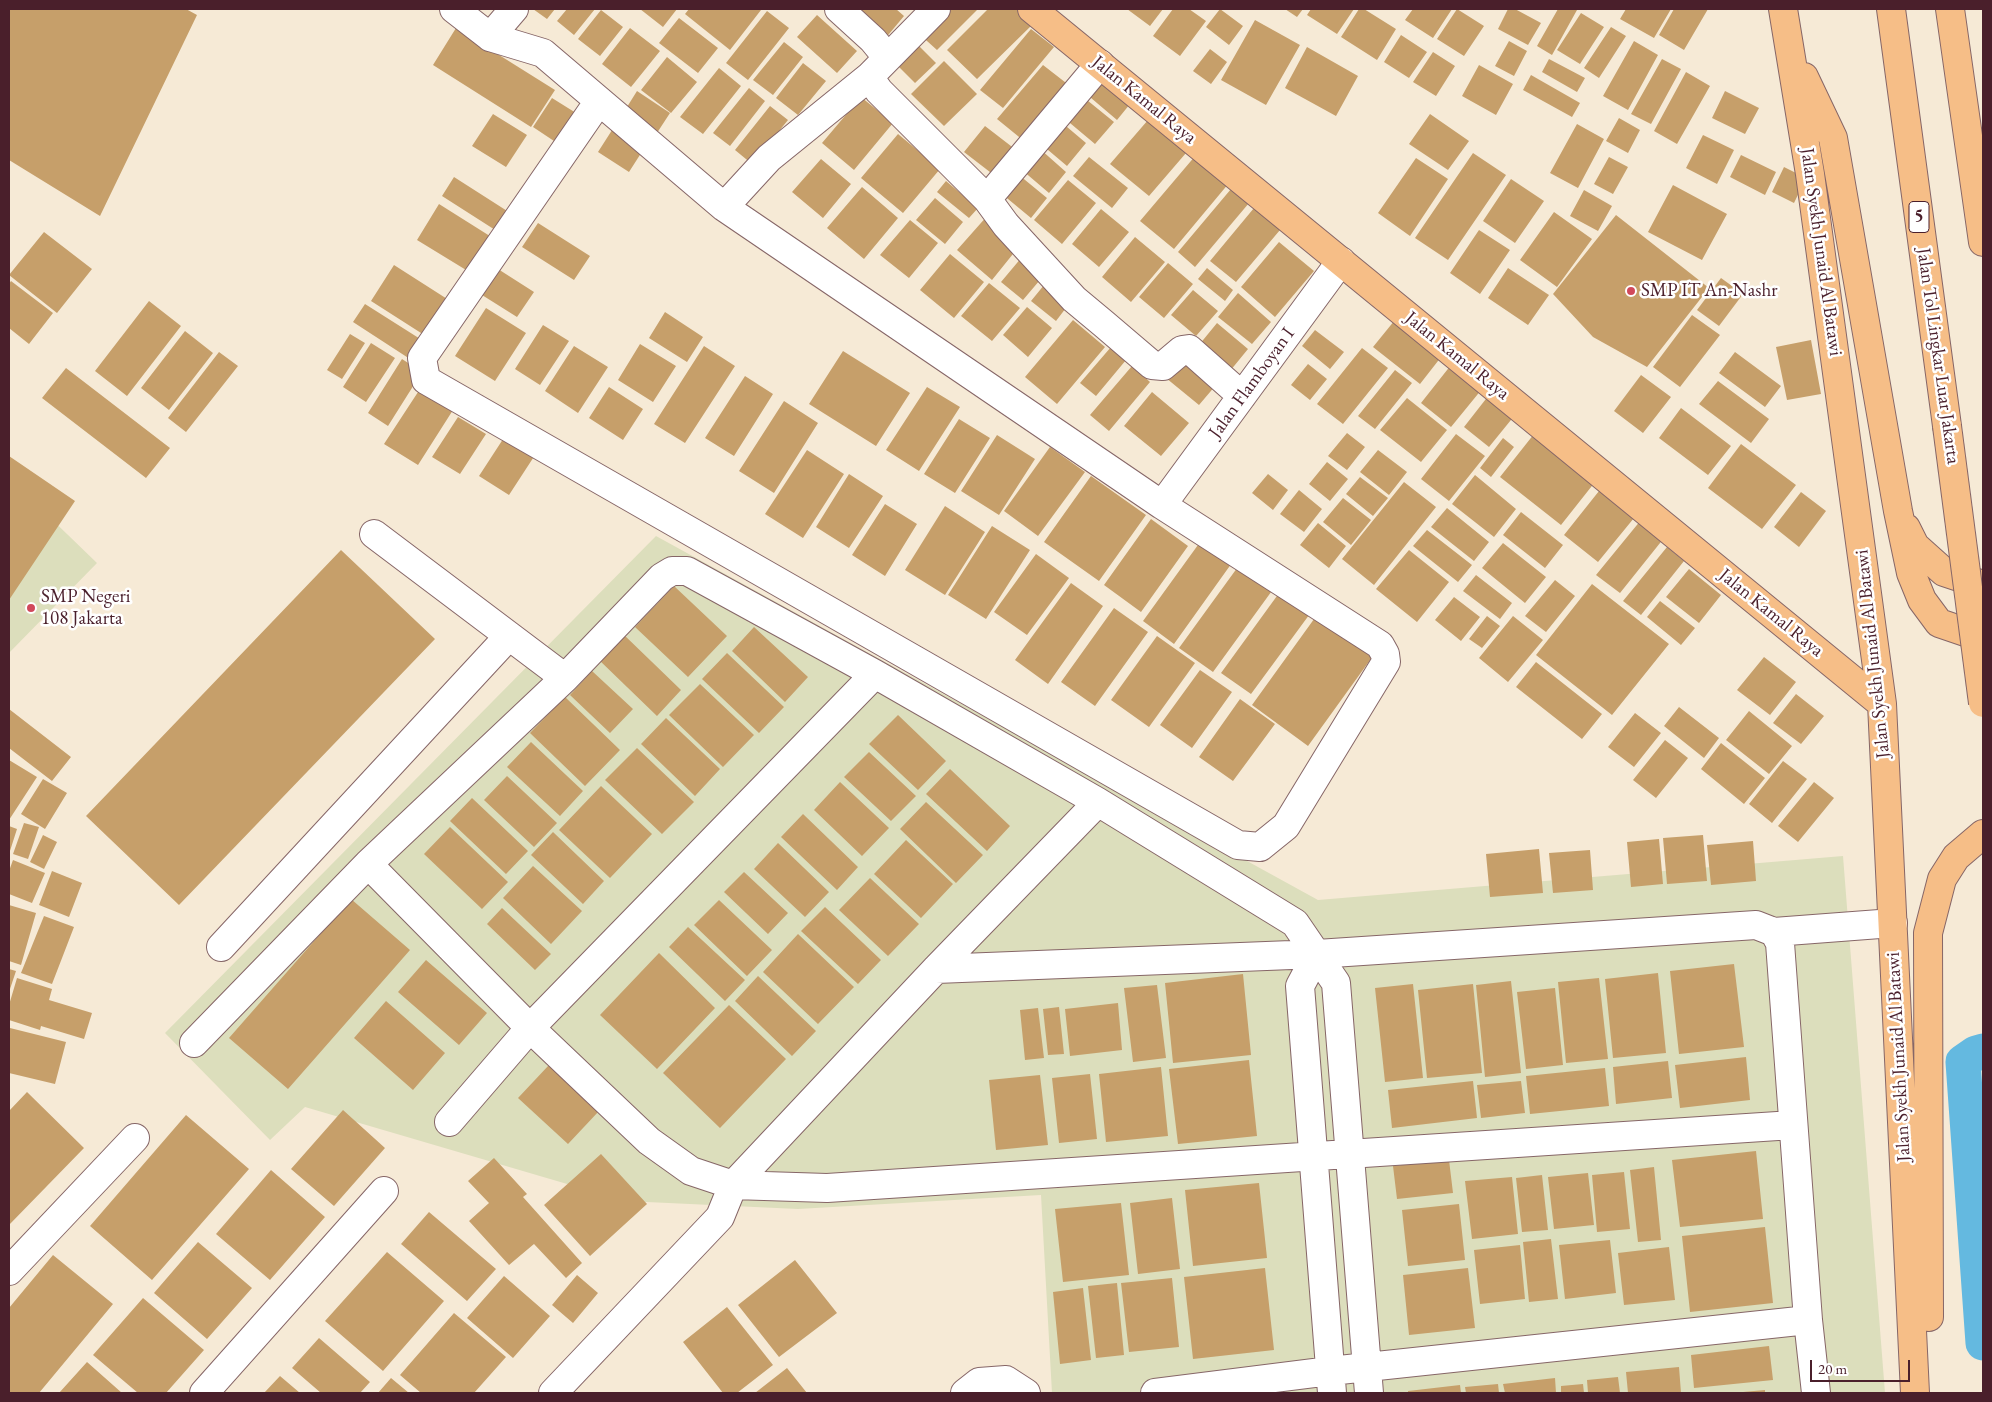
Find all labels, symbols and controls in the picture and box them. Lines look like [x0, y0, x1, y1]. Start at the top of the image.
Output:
street label: Jalan Kamal Raya [1087, 51, 1201, 149]
street label: Jalan Syekh Junaid Al Batawi [1795, 147, 1847, 357]
road number: 5 [1909, 202, 1929, 232]
street label: Jalan Tol Lingkar Luar Jakarta [1912, 246, 1964, 466]
place label: SMP IT An-Nashr [1641, 280, 1778, 302]
marker: SMP IT An-Nashr [1625, 285, 1637, 297]
street label: Jalan Kamal Raya [1400, 307, 1514, 405]
street label: Jalan Flamboyan I [1204, 323, 1300, 443]
street label: Jalan Syekh Junaid Al Batawi [1851, 548, 1895, 760]
street label: Jalan Kamal Raya [1714, 564, 1828, 662]
place label: SMP Negeri 108 Jakarta [41, 586, 130, 630]
marker: SMP Negeri 108 Jakarta [25, 602, 37, 614]
street label: Jalan Syekh Junaid Al Batawi [1882, 952, 1916, 1162]
scale bar [1812, 1350, 1912, 1382]
text: 20 m [1818, 1359, 1847, 1378]

